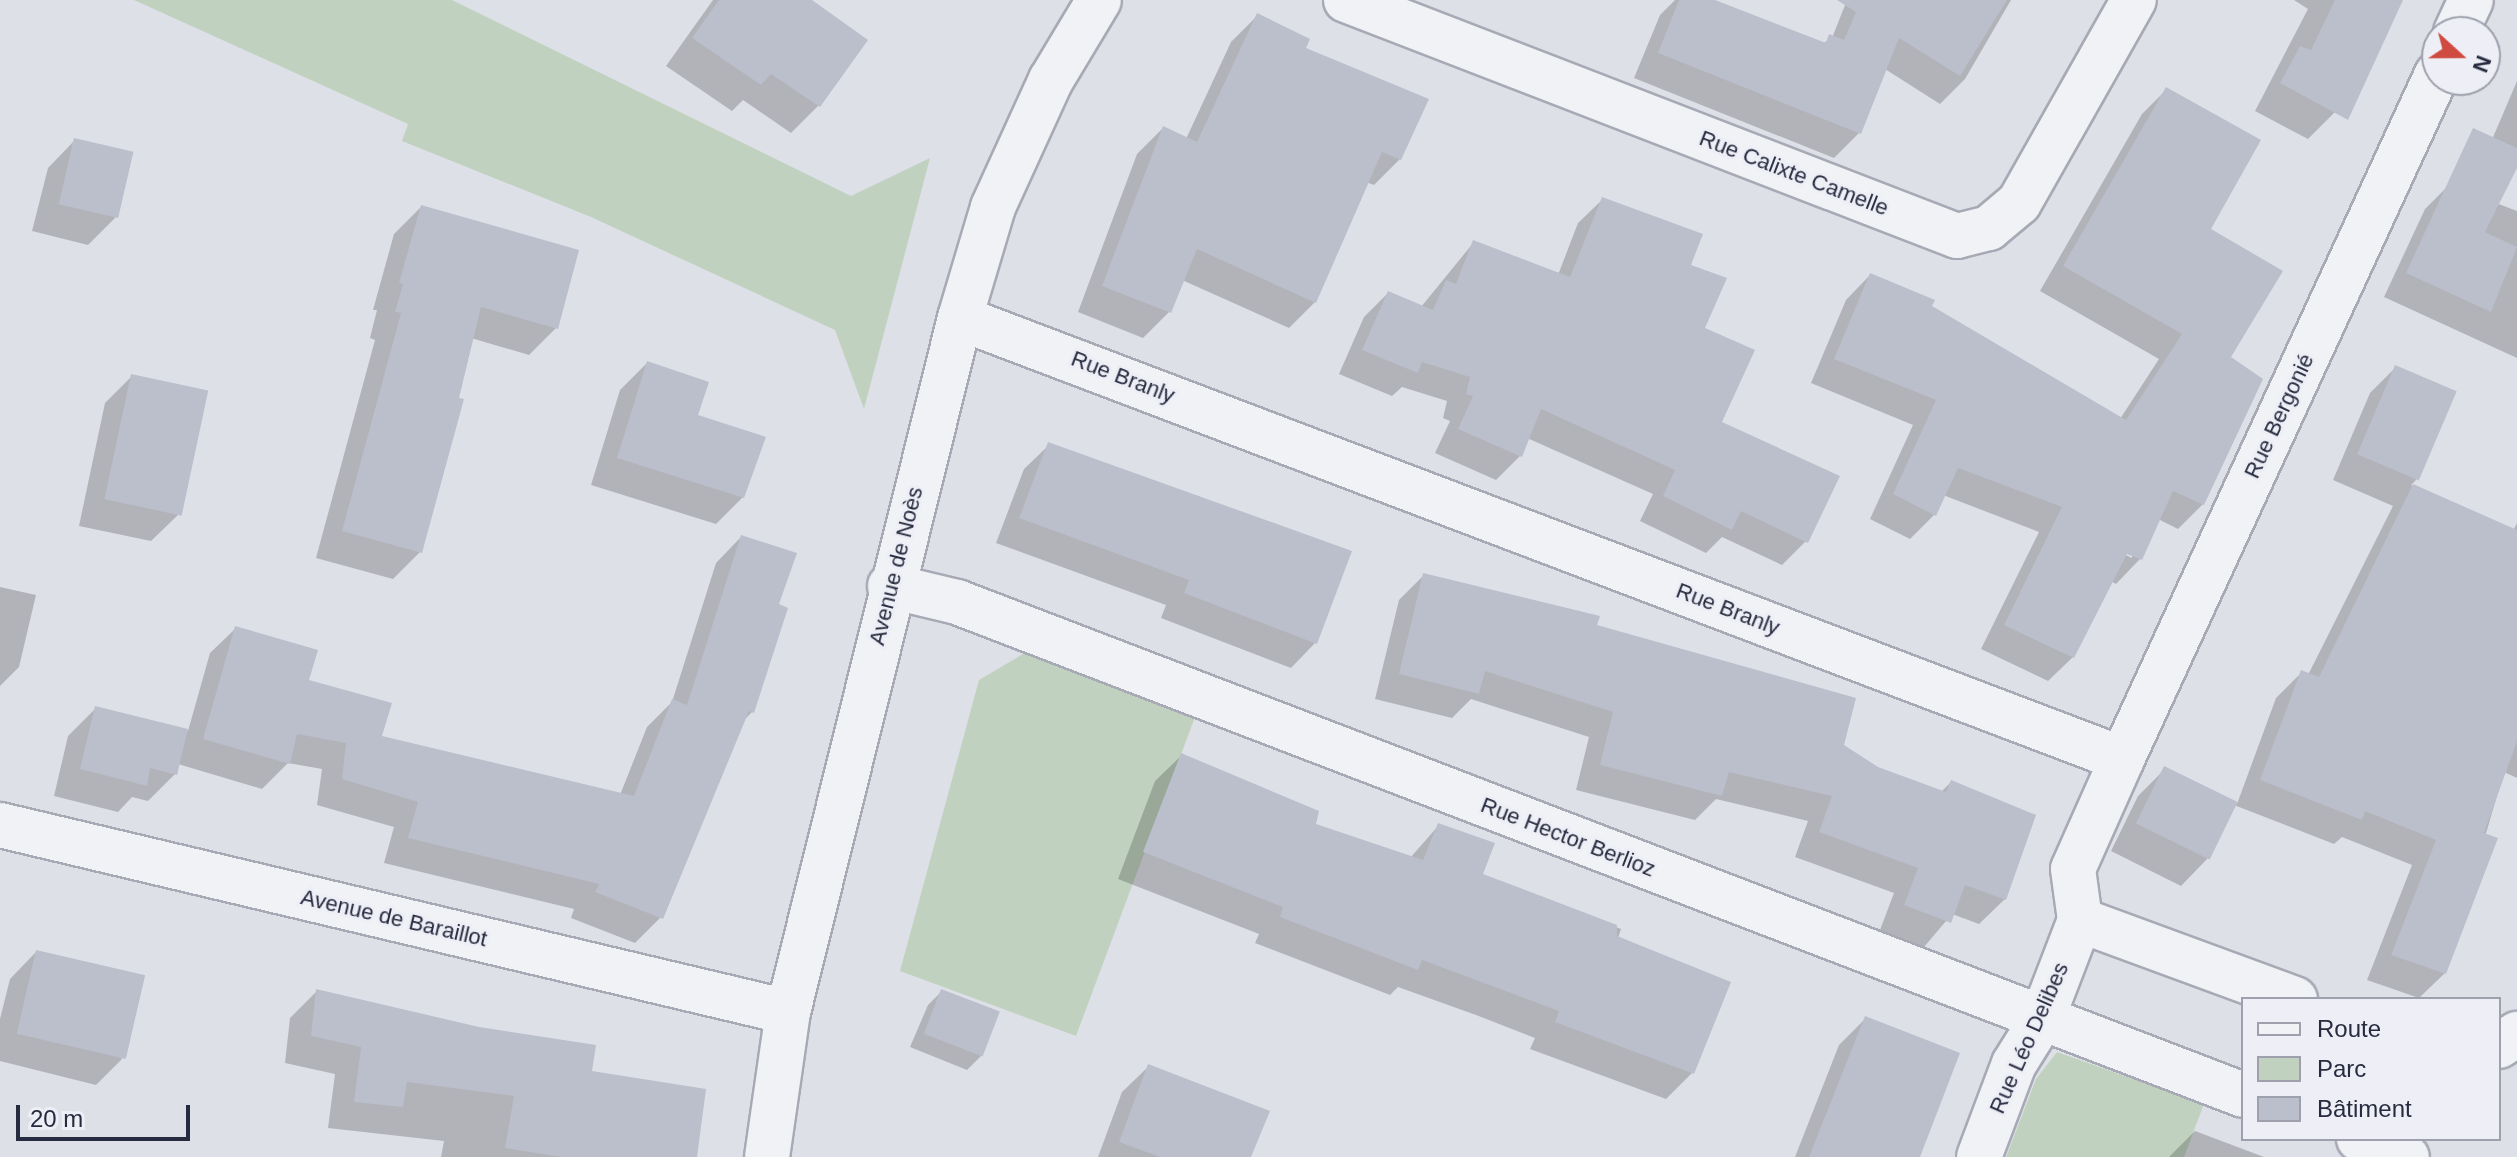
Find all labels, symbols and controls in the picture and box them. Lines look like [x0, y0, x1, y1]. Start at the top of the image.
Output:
north arrow [2421, 16, 2501, 96]
text: N [2467, 52, 2497, 76]
street label: Rue Calixte Camelle [1696, 125, 1892, 221]
street label: Rue Branly [1067, 345, 1179, 409]
street label: Rue Bergonié [2239, 349, 2319, 483]
street label: Avenue de Noès [864, 484, 928, 648]
street label: Rue Branly [1672, 577, 1784, 641]
street label: Rue Hector Berlioz [1477, 792, 1659, 882]
street label: Avenue de Baraillot [298, 884, 490, 952]
street label: Rue Léo Delibes [1984, 958, 2074, 1118]
legend [2241, 997, 2501, 1141]
text: Route [2317, 1015, 2381, 1042]
text: Parc [2317, 1055, 2366, 1082]
scale bar [20, 1089, 194, 1139]
text: Bâtiment [2317, 1095, 2412, 1122]
text: 20 m [30, 1105, 83, 1132]

